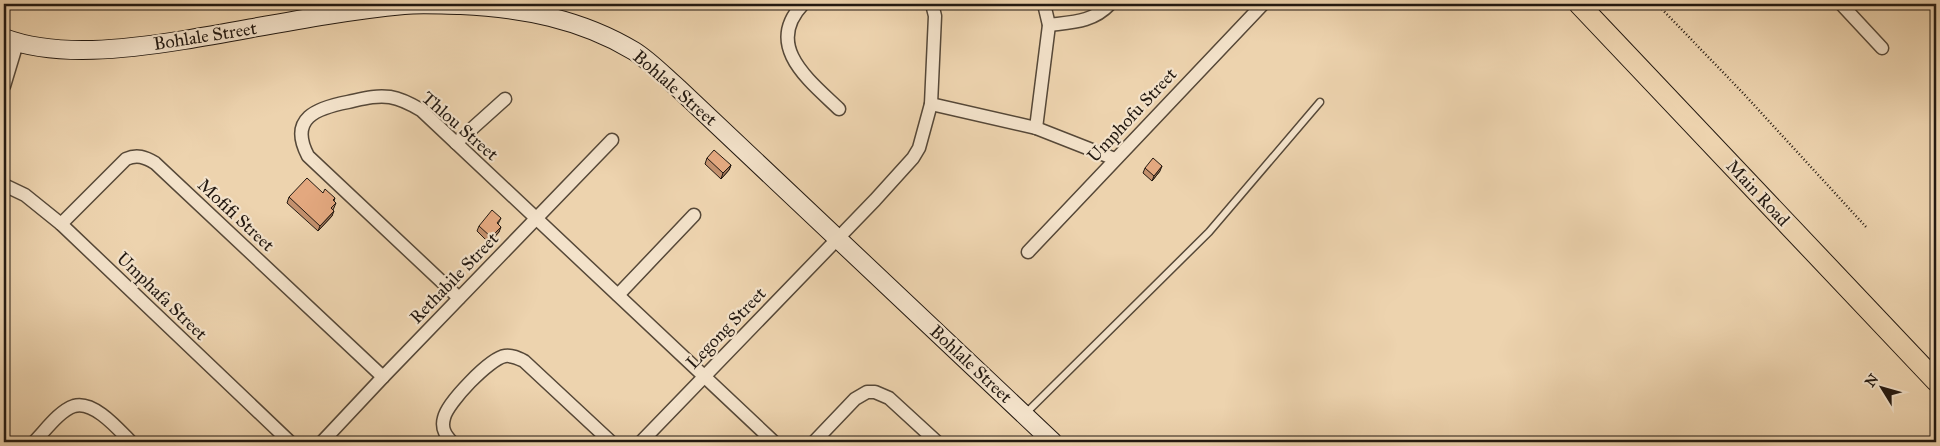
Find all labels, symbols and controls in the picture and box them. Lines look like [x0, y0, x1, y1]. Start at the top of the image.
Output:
street label: Bohlale Street [152, 17, 259, 55]
street label: Bohlale Street [628, 45, 722, 131]
street label: Umphofu Street [1083, 63, 1182, 167]
street label: Thlou Street [417, 87, 503, 166]
street label: Main Road [1722, 155, 1794, 231]
street label: Mofifi Street [193, 174, 279, 257]
street label: Rethabile Street [405, 227, 504, 328]
street label: Umphafa Street [112, 247, 212, 345]
street label: Legong Street [682, 282, 772, 374]
street label: Bohlale Street [925, 320, 1017, 408]
north arrow [1858, 364, 1908, 414]
text: N [1862, 371, 1882, 390]

